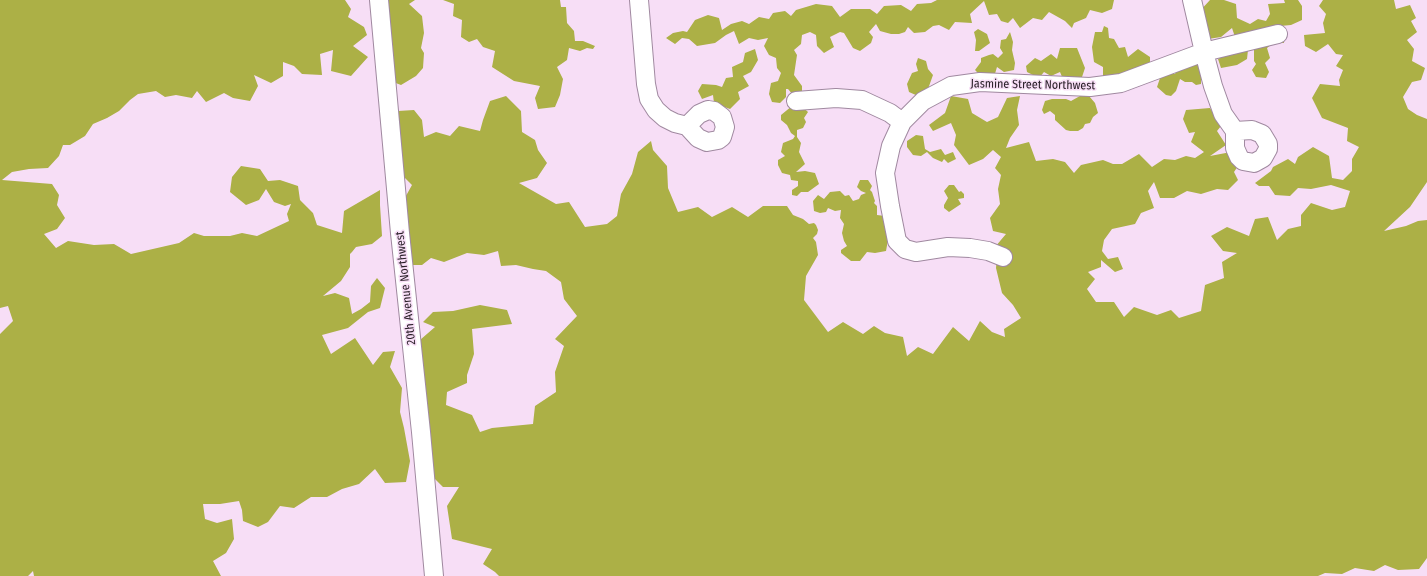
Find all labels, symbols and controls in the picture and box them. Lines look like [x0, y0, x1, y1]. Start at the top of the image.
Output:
street label: Jasmine Street Northwest [971, 77, 1095, 93]
street label: 20th Avenue Northwest [393, 230, 419, 346]

